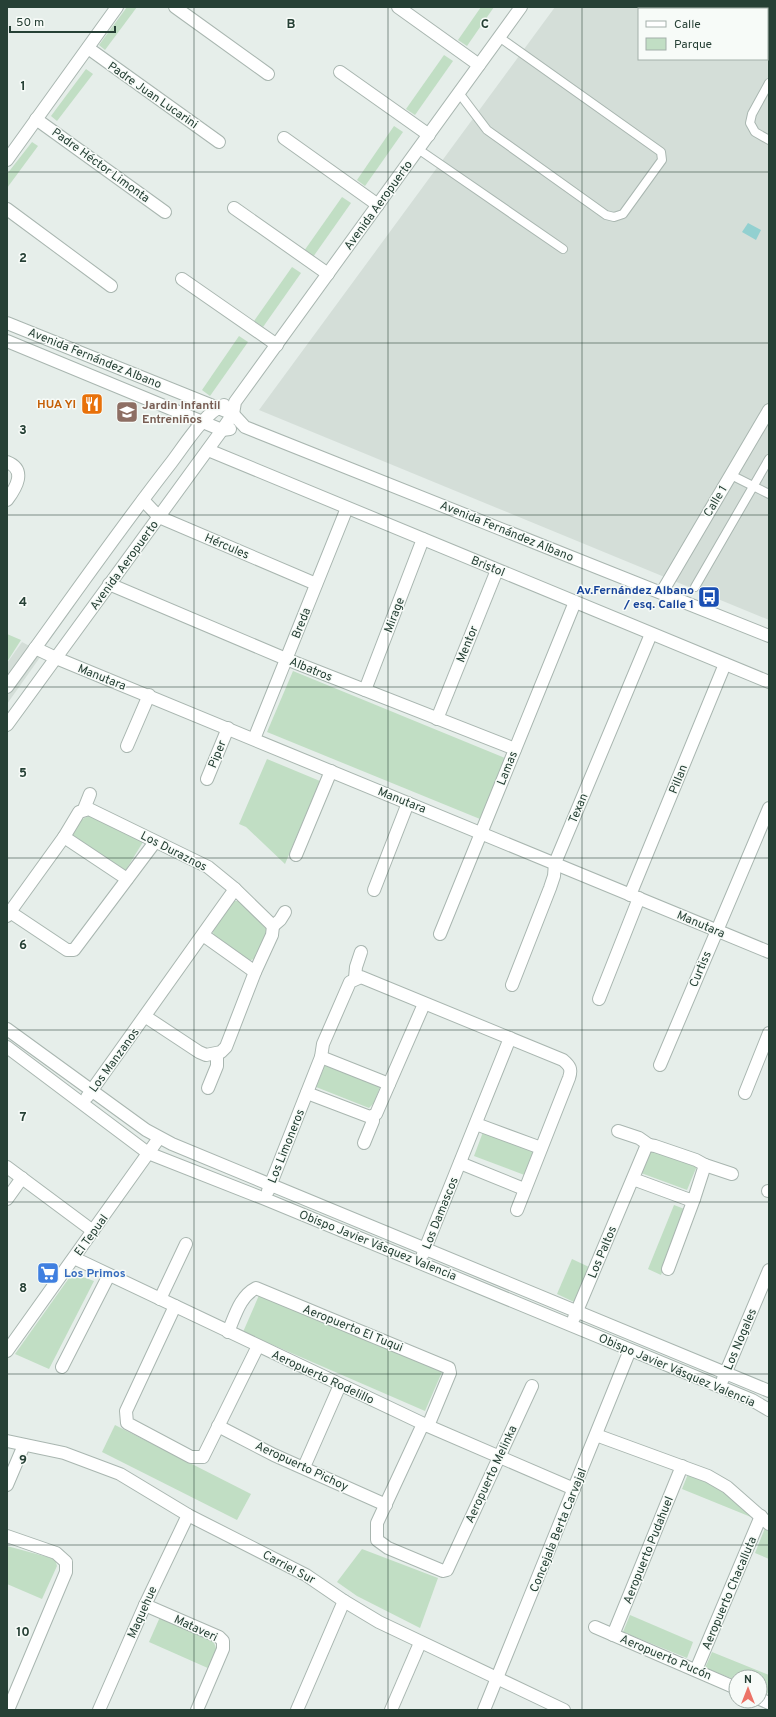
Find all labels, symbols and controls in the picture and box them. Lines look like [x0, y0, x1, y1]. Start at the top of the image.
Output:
scale bar [10, 8, 115, 34]
legend [638, 8, 768, 60]
text: 50 m [16, 15, 44, 31]
text: B [287, 17, 296, 33]
text: C [481, 17, 489, 33]
text: Calle [674, 17, 701, 33]
text: Parque [674, 37, 712, 53]
street label: Padre Juan Lucarini [104, 59, 201, 133]
text: 1 [20, 79, 26, 95]
street label: Padre Héctor Limonta [48, 125, 153, 207]
street label: Avenida Aeropuerto [341, 157, 417, 254]
text: 2 [19, 251, 27, 267]
street label: Avenida Fernández Albano [25, 325, 164, 393]
restaurant icon: HUA YI [79, 391, 105, 417]
place label: HUA YI [37, 397, 76, 413]
place label: Jardin Infantil Entreniños [142, 398, 221, 428]
school or university icon: Jardin Infantil Entreniños [114, 399, 140, 425]
text: 3 [19, 423, 27, 439]
street label: Calle 1 [700, 483, 732, 520]
street label: Avenida Fernández Albano [437, 498, 576, 566]
street label: Avenida Aeropuerto [87, 517, 163, 614]
street label: Hércules [202, 530, 251, 563]
street label: Bristol [468, 553, 507, 581]
place label: Av.Fernández Albano / esq. Calle 1 [576, 583, 694, 613]
bus stop icon: Av.Fernández Albano / esq. Calle 1 [696, 584, 722, 610]
text: 4 [19, 595, 27, 611]
street label: Mirage [381, 595, 409, 635]
street label: Breda [289, 606, 315, 641]
street label: Mentor [453, 623, 483, 665]
street label: Albatros [287, 654, 334, 686]
street label: Manutara [75, 661, 128, 695]
street label: Piper [205, 738, 231, 771]
street label: Lamas [494, 749, 522, 788]
street label: Pillan [666, 762, 692, 796]
text: 5 [19, 766, 27, 782]
street label: Manutara [375, 784, 428, 818]
street label: Texan [565, 791, 592, 826]
street label: Los Duraznos [138, 828, 210, 876]
street label: Manutara [674, 908, 727, 942]
text: 6 [19, 938, 27, 954]
street label: Curtiss [686, 949, 716, 990]
street label: Los Manzanos [86, 1025, 144, 1096]
street label: Los Limoneros [265, 1107, 309, 1186]
text: 7 [20, 1110, 27, 1126]
street label: Los Damascos [419, 1175, 463, 1252]
street label: Obispo Javier Vásquez Valencia [296, 1207, 459, 1285]
street label: El Tepual [71, 1211, 112, 1260]
street label: Los Paltos [585, 1224, 621, 1281]
supermarket icon: Los Primos [35, 1260, 61, 1286]
place label: Los Primos [64, 1266, 126, 1282]
text: 8 [19, 1281, 27, 1297]
street label: Aeropuerto El Tuqui [300, 1301, 405, 1356]
street label: Los Nogales [721, 1306, 761, 1373]
street label: Obispo Javier Vásquez Valencia [596, 1331, 757, 1411]
street label: Aeropuerto Rodelillo [269, 1347, 377, 1409]
street label: Aeropuerto Melinka [462, 1423, 522, 1526]
street label: Aeropuerto Pichoy [252, 1438, 351, 1495]
text: 9 [19, 1453, 27, 1469]
street label: Concejala Berta Carvajal [527, 1466, 591, 1595]
street label: Aeropuerto Pudahuel [620, 1494, 678, 1607]
street label: Aeropuerto Chacalluta [699, 1534, 761, 1652]
street label: Carriel Sur [259, 1547, 318, 1589]
street label: Maquehue [124, 1584, 162, 1641]
street label: Mataveri [171, 1612, 220, 1646]
text: 10 [16, 1625, 30, 1641]
street label: Aeropuerto Pucón [617, 1631, 714, 1684]
north arrow [728, 1669, 768, 1709]
text: N [744, 1673, 752, 1687]

